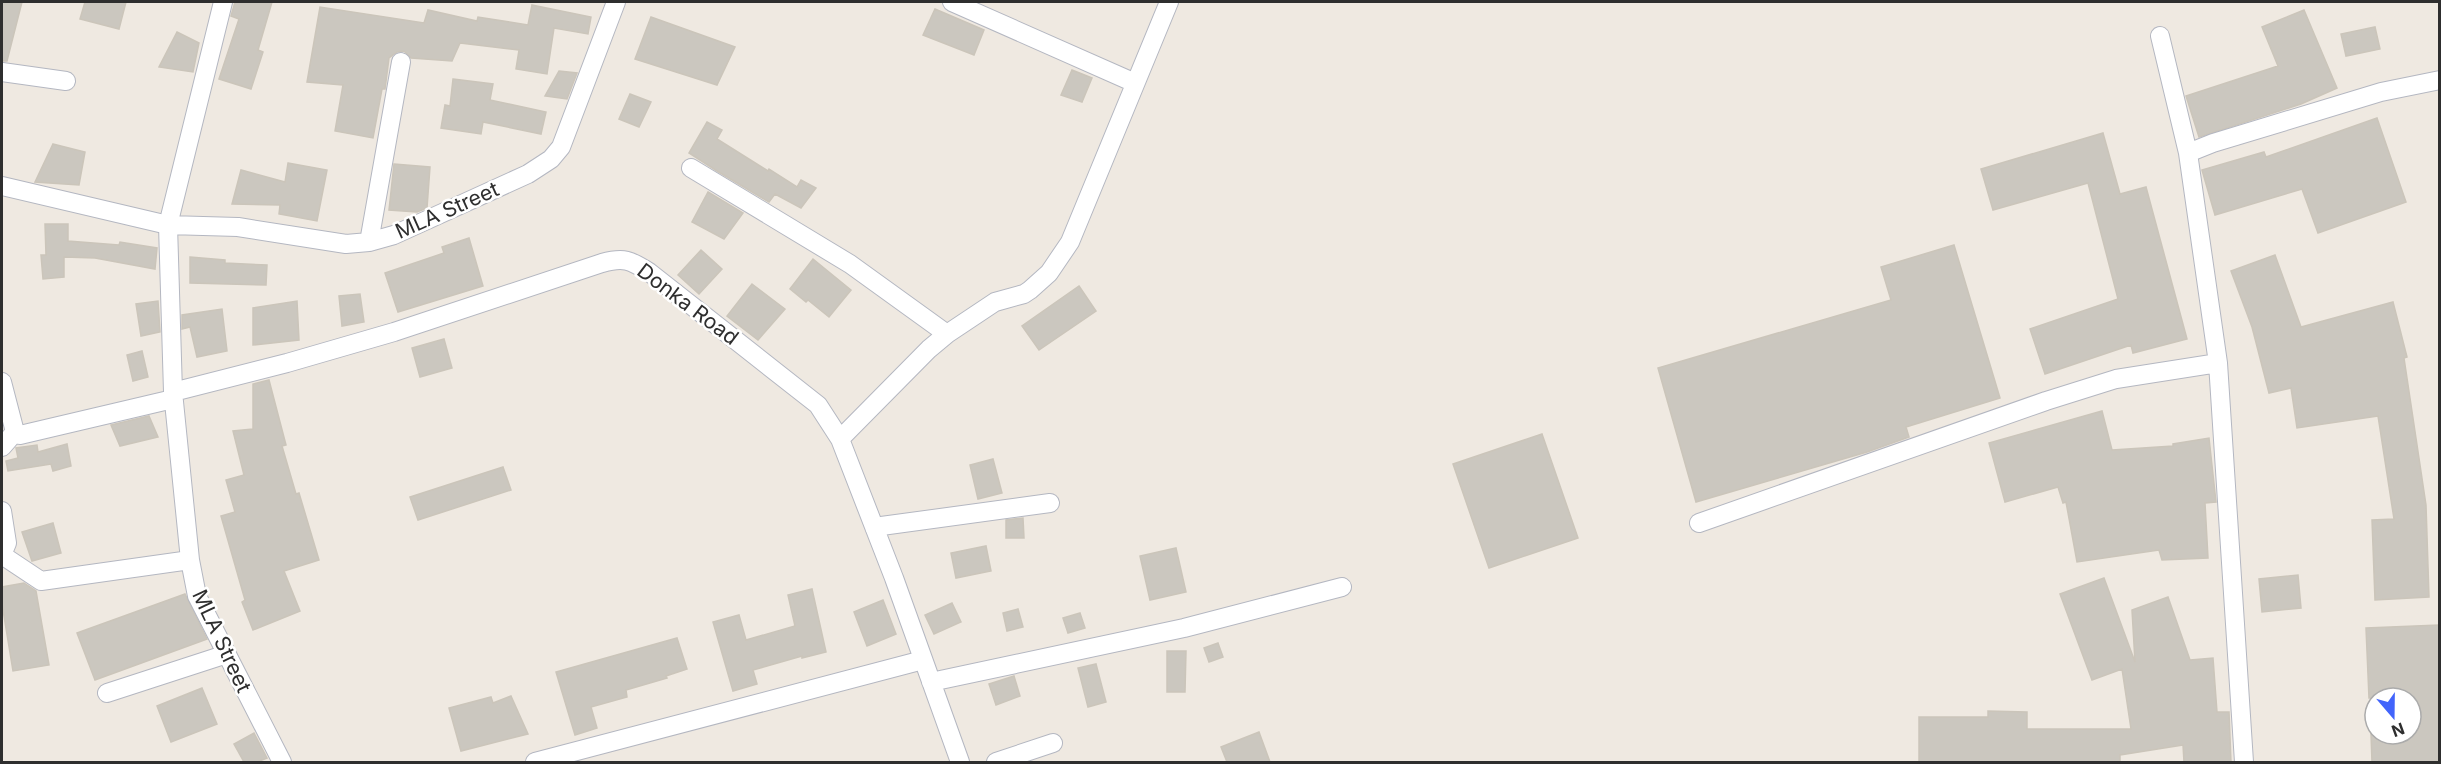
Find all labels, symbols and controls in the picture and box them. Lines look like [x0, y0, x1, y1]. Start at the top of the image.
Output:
street label: MLA Street [391, 176, 503, 244]
street label: Donka Road [633, 258, 743, 350]
street label: MLA Street [187, 586, 257, 696]
north arrow [2363, 686, 2423, 746]
text: N [2389, 719, 2407, 742]

